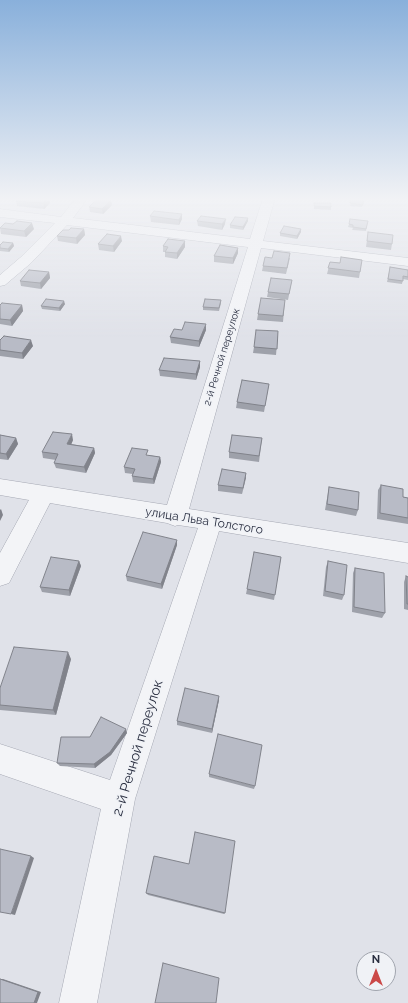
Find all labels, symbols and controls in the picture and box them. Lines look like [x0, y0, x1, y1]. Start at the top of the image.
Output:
street label: 2-й Речной переулок [201, 307, 243, 407]
street label: улица Льва Толстого [144, 505, 264, 537]
street label: 2-й Речной переулок [109, 678, 167, 818]
north arrow [356, 951, 396, 991]
text: N [372, 953, 380, 966]

